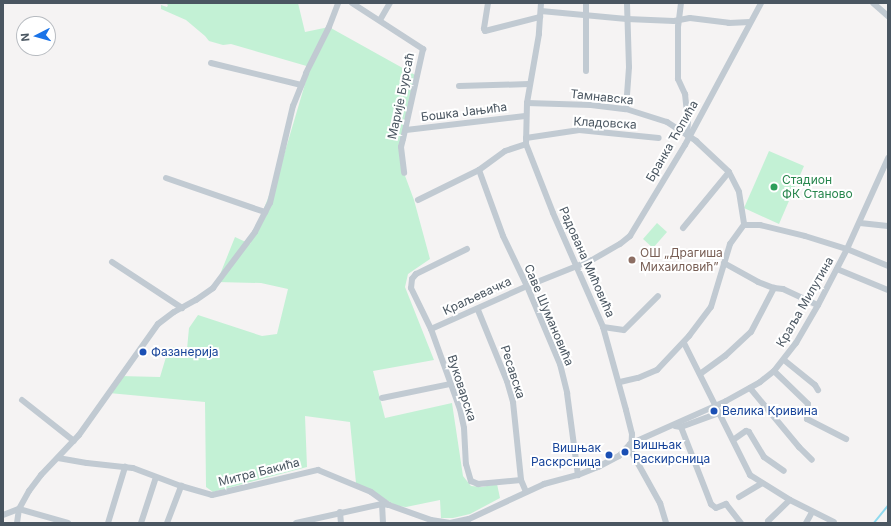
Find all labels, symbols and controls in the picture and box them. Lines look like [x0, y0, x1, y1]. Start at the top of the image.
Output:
north arrow [16, 16, 56, 56]
text: N [18, 32, 32, 42]
street label: Марије Бурсаћ [385, 51, 417, 141]
street label: Тамнавска [570, 87, 634, 107]
street label: Бранка Ћопића [643, 98, 701, 184]
street label: Бошка Јањића [420, 100, 508, 124]
street label: Кладовска [573, 114, 637, 132]
place label: Стадион ФК Станово [782, 173, 853, 201]
marker: Стадион ФК Станово [769, 182, 779, 192]
street label: Радована Мићовића [556, 204, 618, 320]
place label: ОШ „Драгиша Михаиловић” [640, 246, 723, 274]
street label: Краља Милутина [773, 254, 837, 350]
marker: ОШ „Драгиша Михаиловић” [627, 255, 637, 265]
street label: Саве Шумановића [521, 262, 577, 368]
street label: Краљевачка [440, 274, 514, 318]
street label: Ресавска [498, 344, 528, 400]
place label: Фазанерија [151, 345, 219, 359]
marker: Фазанерија [138, 347, 148, 357]
street label: Вуковарска [444, 353, 480, 423]
place label: Велика Кривина [722, 404, 818, 418]
marker: Велика Кривина [709, 406, 719, 416]
place label: Вишњак Раскирсница [633, 438, 710, 466]
place label: Вишњак Раскрсница [531, 441, 601, 469]
marker: Вишњак Раскирсница [620, 447, 630, 457]
marker: Вишњак Раскрсница [604, 450, 614, 460]
street label: Митра Бакића [217, 455, 301, 489]

